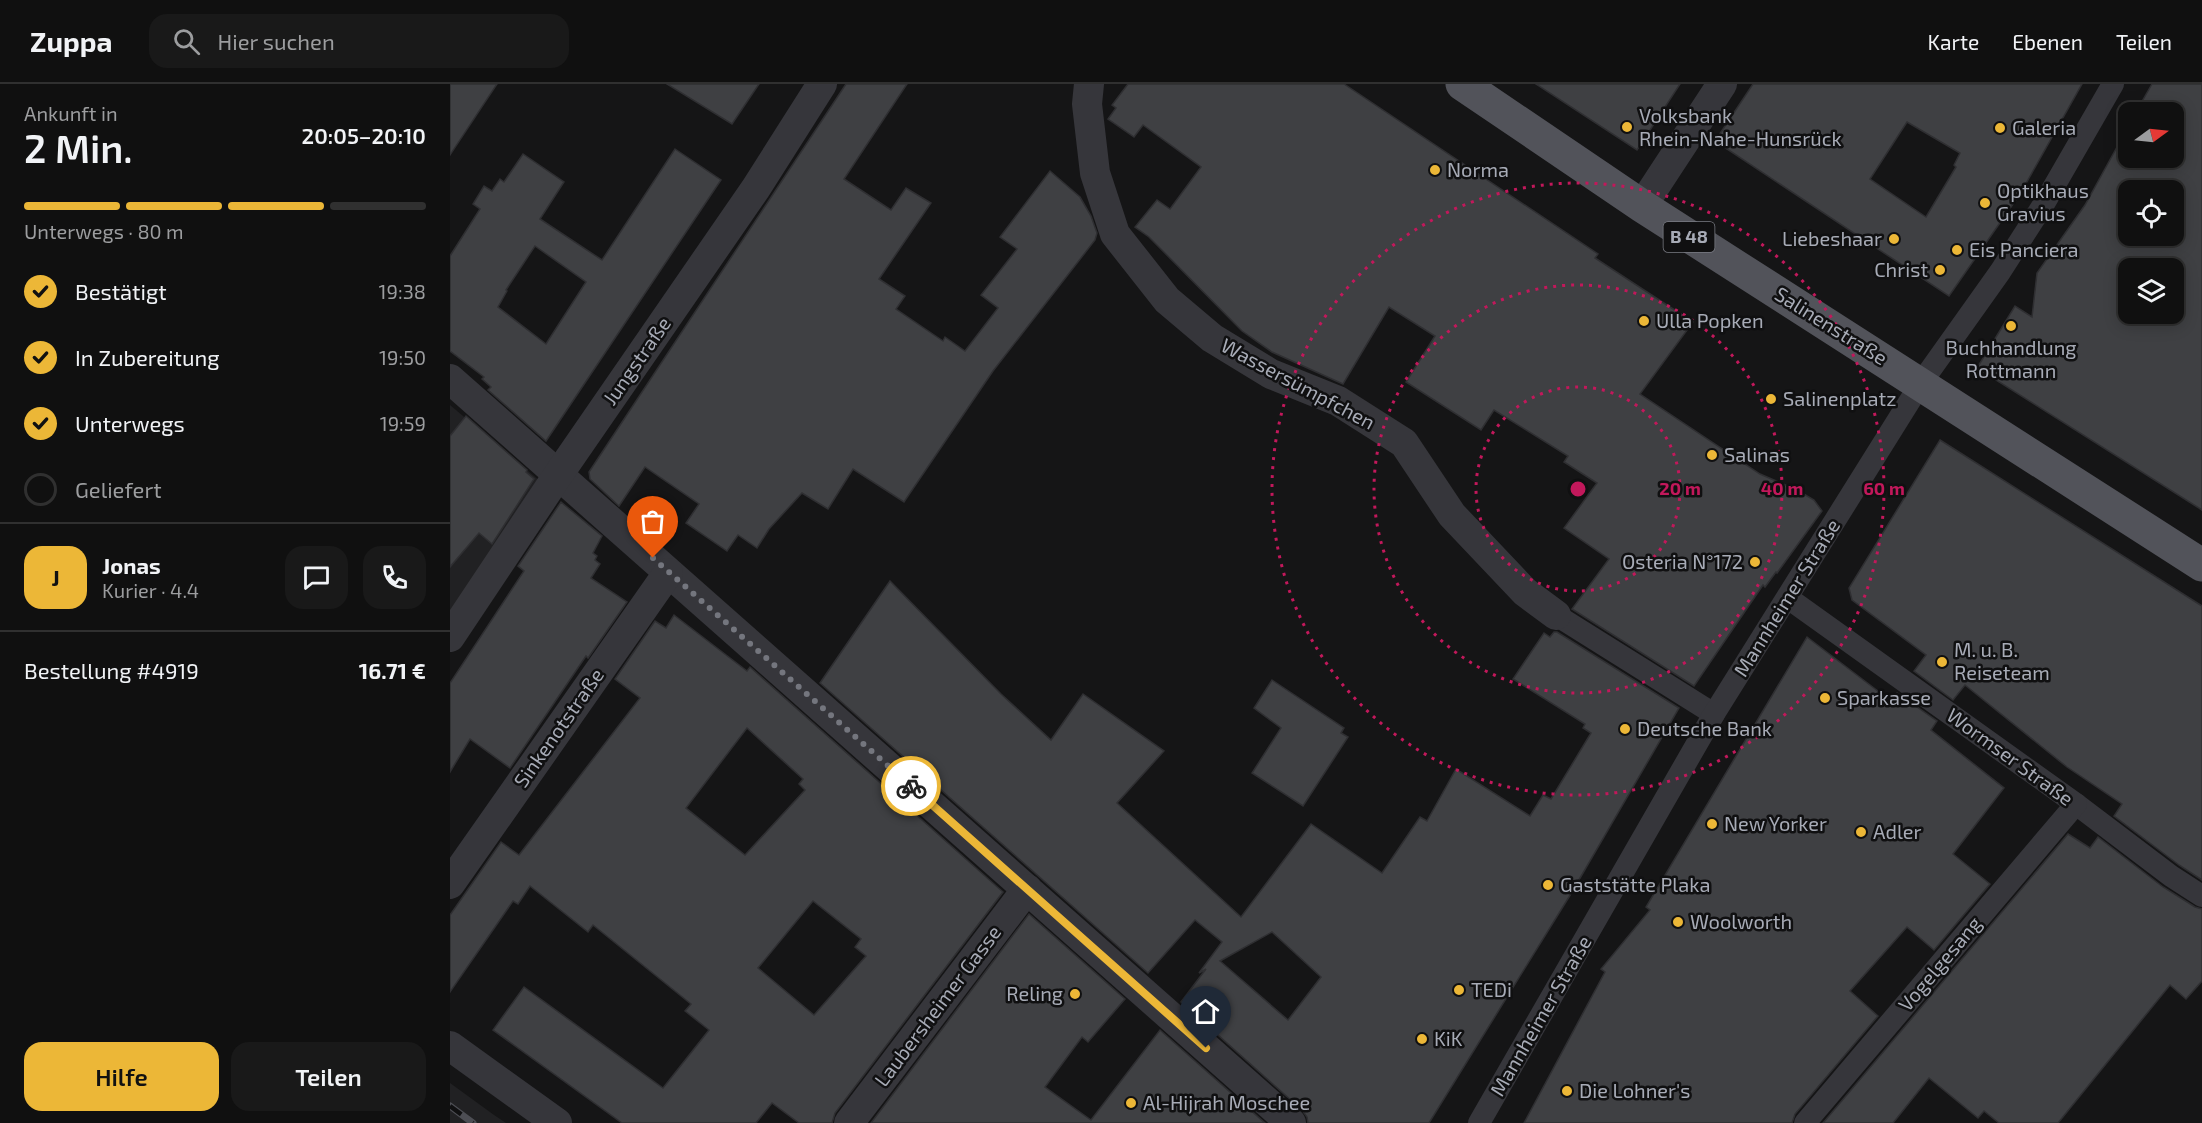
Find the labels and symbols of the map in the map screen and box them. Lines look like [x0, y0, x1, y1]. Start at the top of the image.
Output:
north arrow [2118, 102, 2184, 168]
place label: Volksbank Rhein-Nahe-Hunsrück [1639, 103, 1842, 150]
place label: Galeria [2012, 115, 2076, 139]
marker: Volksbank Rhein-Nahe-Hunsrück [1620, 120, 1634, 134]
marker: Galeria [1993, 121, 2007, 135]
place label: Norma [1447, 157, 1509, 181]
marker: Norma [1428, 163, 1442, 177]
place label: Optikhaus Gravius [1997, 178, 2089, 225]
marker: Optikhaus Gravius [1978, 196, 1992, 210]
road number: B 48 [1664, 222, 1714, 252]
place label: Liebeshaar [1782, 226, 1882, 250]
marker: Liebeshaar [1887, 232, 1901, 246]
place label: Eis Panciera [1969, 237, 2079, 261]
marker: Eis Panciera [1950, 243, 1964, 257]
place label: Christ [1874, 257, 1928, 281]
marker: Christ [1933, 263, 1947, 277]
street label: Salinenstraße [1771, 281, 1892, 369]
place label: Ulla Popken [1656, 308, 1764, 332]
street label: Jungstraße [597, 312, 675, 409]
marker: Ulla Popken [1637, 314, 1651, 328]
marker: Buchhandlung Rottmann [2004, 319, 2018, 333]
street label: Wassersümpfchen [1217, 332, 1379, 434]
place label: Buchhandlung Rottmann [1946, 335, 2077, 382]
place label: Salinenplatz [1783, 386, 1896, 410]
marker: Salinenplatz [1764, 392, 1778, 406]
place label: Salinas [1724, 442, 1790, 466]
marker: Salinas [1705, 448, 1719, 462]
text: 20 m [1659, 477, 1701, 499]
text: 40 m [1761, 477, 1803, 499]
text: 60 m [1863, 477, 1905, 499]
centre of rings [1568, 479, 1588, 499]
pin [627, 496, 678, 558]
street label: Mannheimer Straße [1728, 514, 1844, 681]
place label: Osteria N°172 [1622, 549, 1743, 573]
marker: Osteria N°172 [1748, 555, 1762, 569]
place label: M. u. B. Reiseteam [1954, 637, 2050, 684]
marker: M. u. B. Reiseteam [1935, 655, 1949, 669]
street label: Sinkenotstraße [508, 663, 608, 792]
place label: Sparkasse [1837, 685, 1931, 709]
marker: Sparkasse [1818, 691, 1832, 705]
street label: Wormser Straße [1943, 702, 2078, 810]
place label: Deutsche Bank [1637, 716, 1772, 740]
marker: Deutsche Bank [1618, 722, 1632, 736]
courier [881, 756, 941, 816]
place label: New Yorker [1724, 811, 1827, 835]
marker: New Yorker [1705, 817, 1719, 831]
place label: Adler [1873, 819, 1922, 843]
marker: Adler [1854, 825, 1868, 839]
place label: Gaststätte Plaka [1560, 872, 1710, 896]
marker: Gaststätte Plaka [1541, 878, 1555, 892]
place label: Woolworth [1690, 909, 1792, 933]
street label: Vogelgesang [1893, 911, 1986, 1016]
marker: Woolworth [1671, 915, 1685, 929]
street label: Laubersheimer Gasse [869, 920, 1006, 1091]
street label: Mannheimer Straße [1484, 931, 1596, 1100]
place label: TEDi [1471, 977, 1512, 1001]
place label: Reling [1006, 981, 1063, 1005]
marker: TEDi [1452, 983, 1466, 997]
pin [1180, 986, 1231, 1048]
marker: Reling [1068, 987, 1082, 1001]
place label: KiK [1434, 1026, 1463, 1050]
marker: KiK [1415, 1032, 1429, 1046]
place label: Die Lohner's [1579, 1078, 1690, 1102]
marker: Die Lohner's [1560, 1084, 1574, 1098]
place label: Al-Hijrah Moschee [1143, 1090, 1310, 1114]
marker: Al-Hijrah Moschee [1124, 1096, 1138, 1110]

